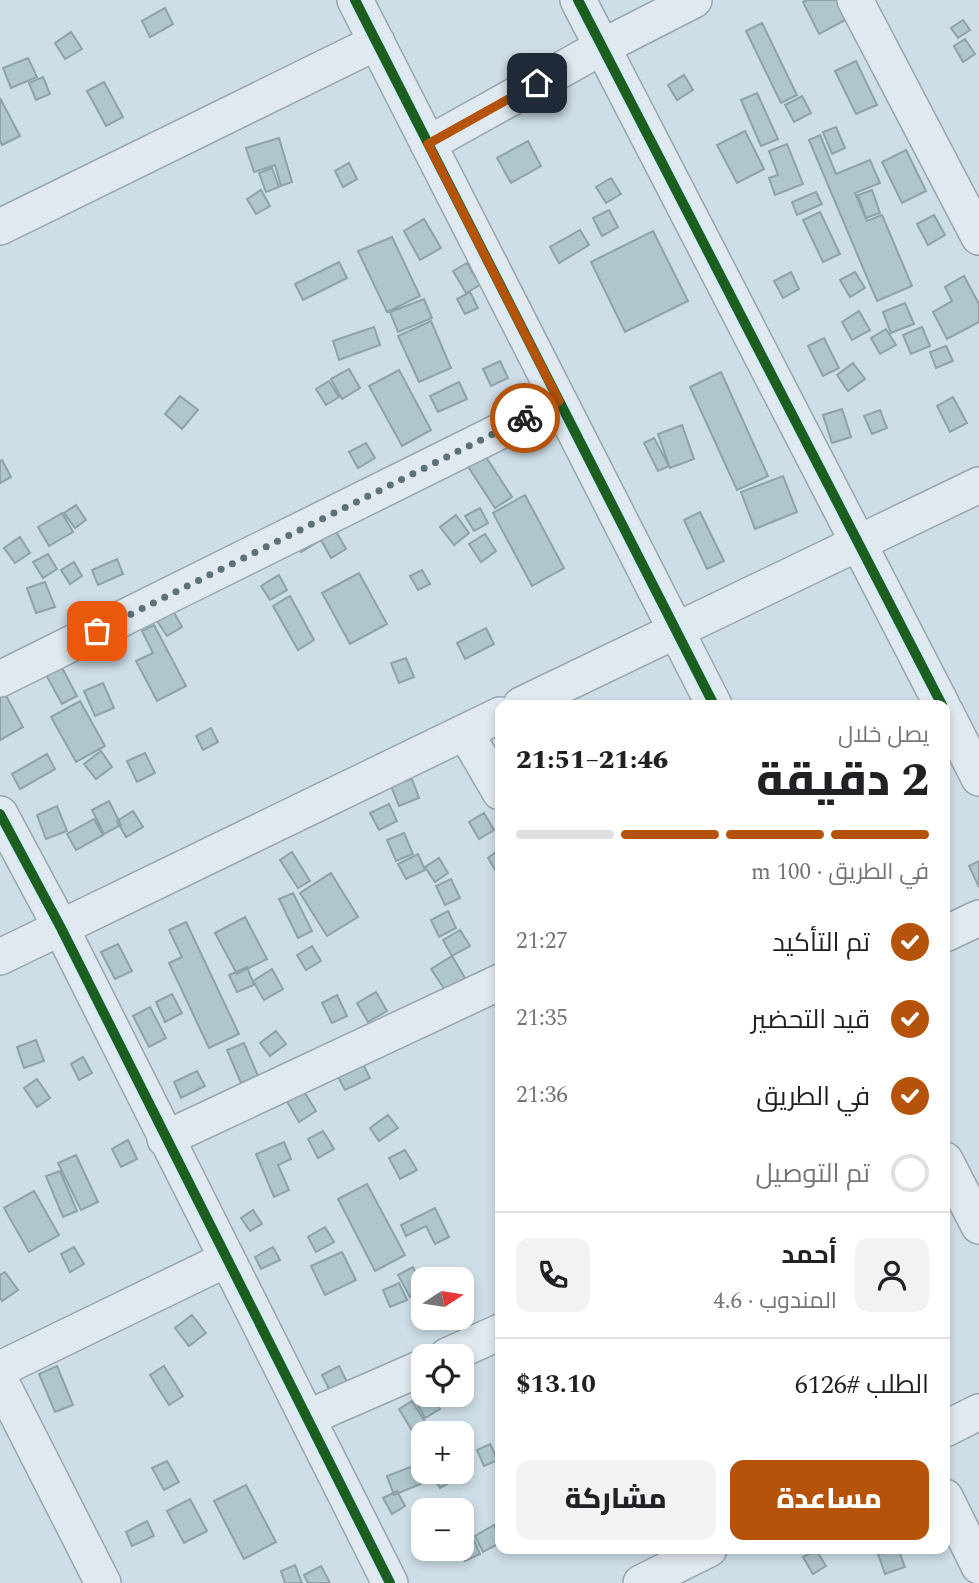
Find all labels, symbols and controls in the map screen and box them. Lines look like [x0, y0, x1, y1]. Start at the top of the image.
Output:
pin [507, 53, 567, 113]
icon: home [518, 64, 556, 102]
courier [490, 383, 560, 453]
icon: bike [506, 399, 544, 437]
pin [67, 601, 127, 661]
icon: bag [78, 612, 116, 650]
text: يصل خلال [838, 718, 929, 753]
text: 21:46–21:51 [516, 740, 668, 780]
text: 2 دقيقة [756, 746, 929, 816]
text: في الطريق · 100 m [751, 855, 929, 890]
text: تم التأكيد [772, 923, 870, 963]
icon: check [891, 923, 929, 961]
text: 21:27 [516, 924, 568, 959]
text: قيد التحضير [751, 1000, 870, 1040]
icon: check [891, 1000, 929, 1038]
text: 21:35 [516, 1001, 568, 1036]
text: في الطريق [756, 1077, 870, 1117]
icon: check [891, 1077, 929, 1115]
text: 21:36 [516, 1078, 568, 1113]
text: تم التوصيل [755, 1154, 870, 1194]
text: أحمد [781, 1235, 837, 1275]
button: phone [516, 1238, 590, 1312]
button: person [855, 1238, 929, 1312]
north arrow [411, 1267, 474, 1330]
map controls [411, 1267, 474, 1561]
text: المندوب · 4.6 [713, 1284, 837, 1319]
button: locate [411, 1344, 474, 1407]
text: $13.10 [516, 1364, 596, 1404]
text: الطلب #6126 [795, 1365, 929, 1405]
button: + [411, 1421, 474, 1484]
button: مشاركة [516, 1460, 716, 1540]
button: مساعدة [730, 1460, 929, 1540]
button: − [411, 1498, 474, 1561]

